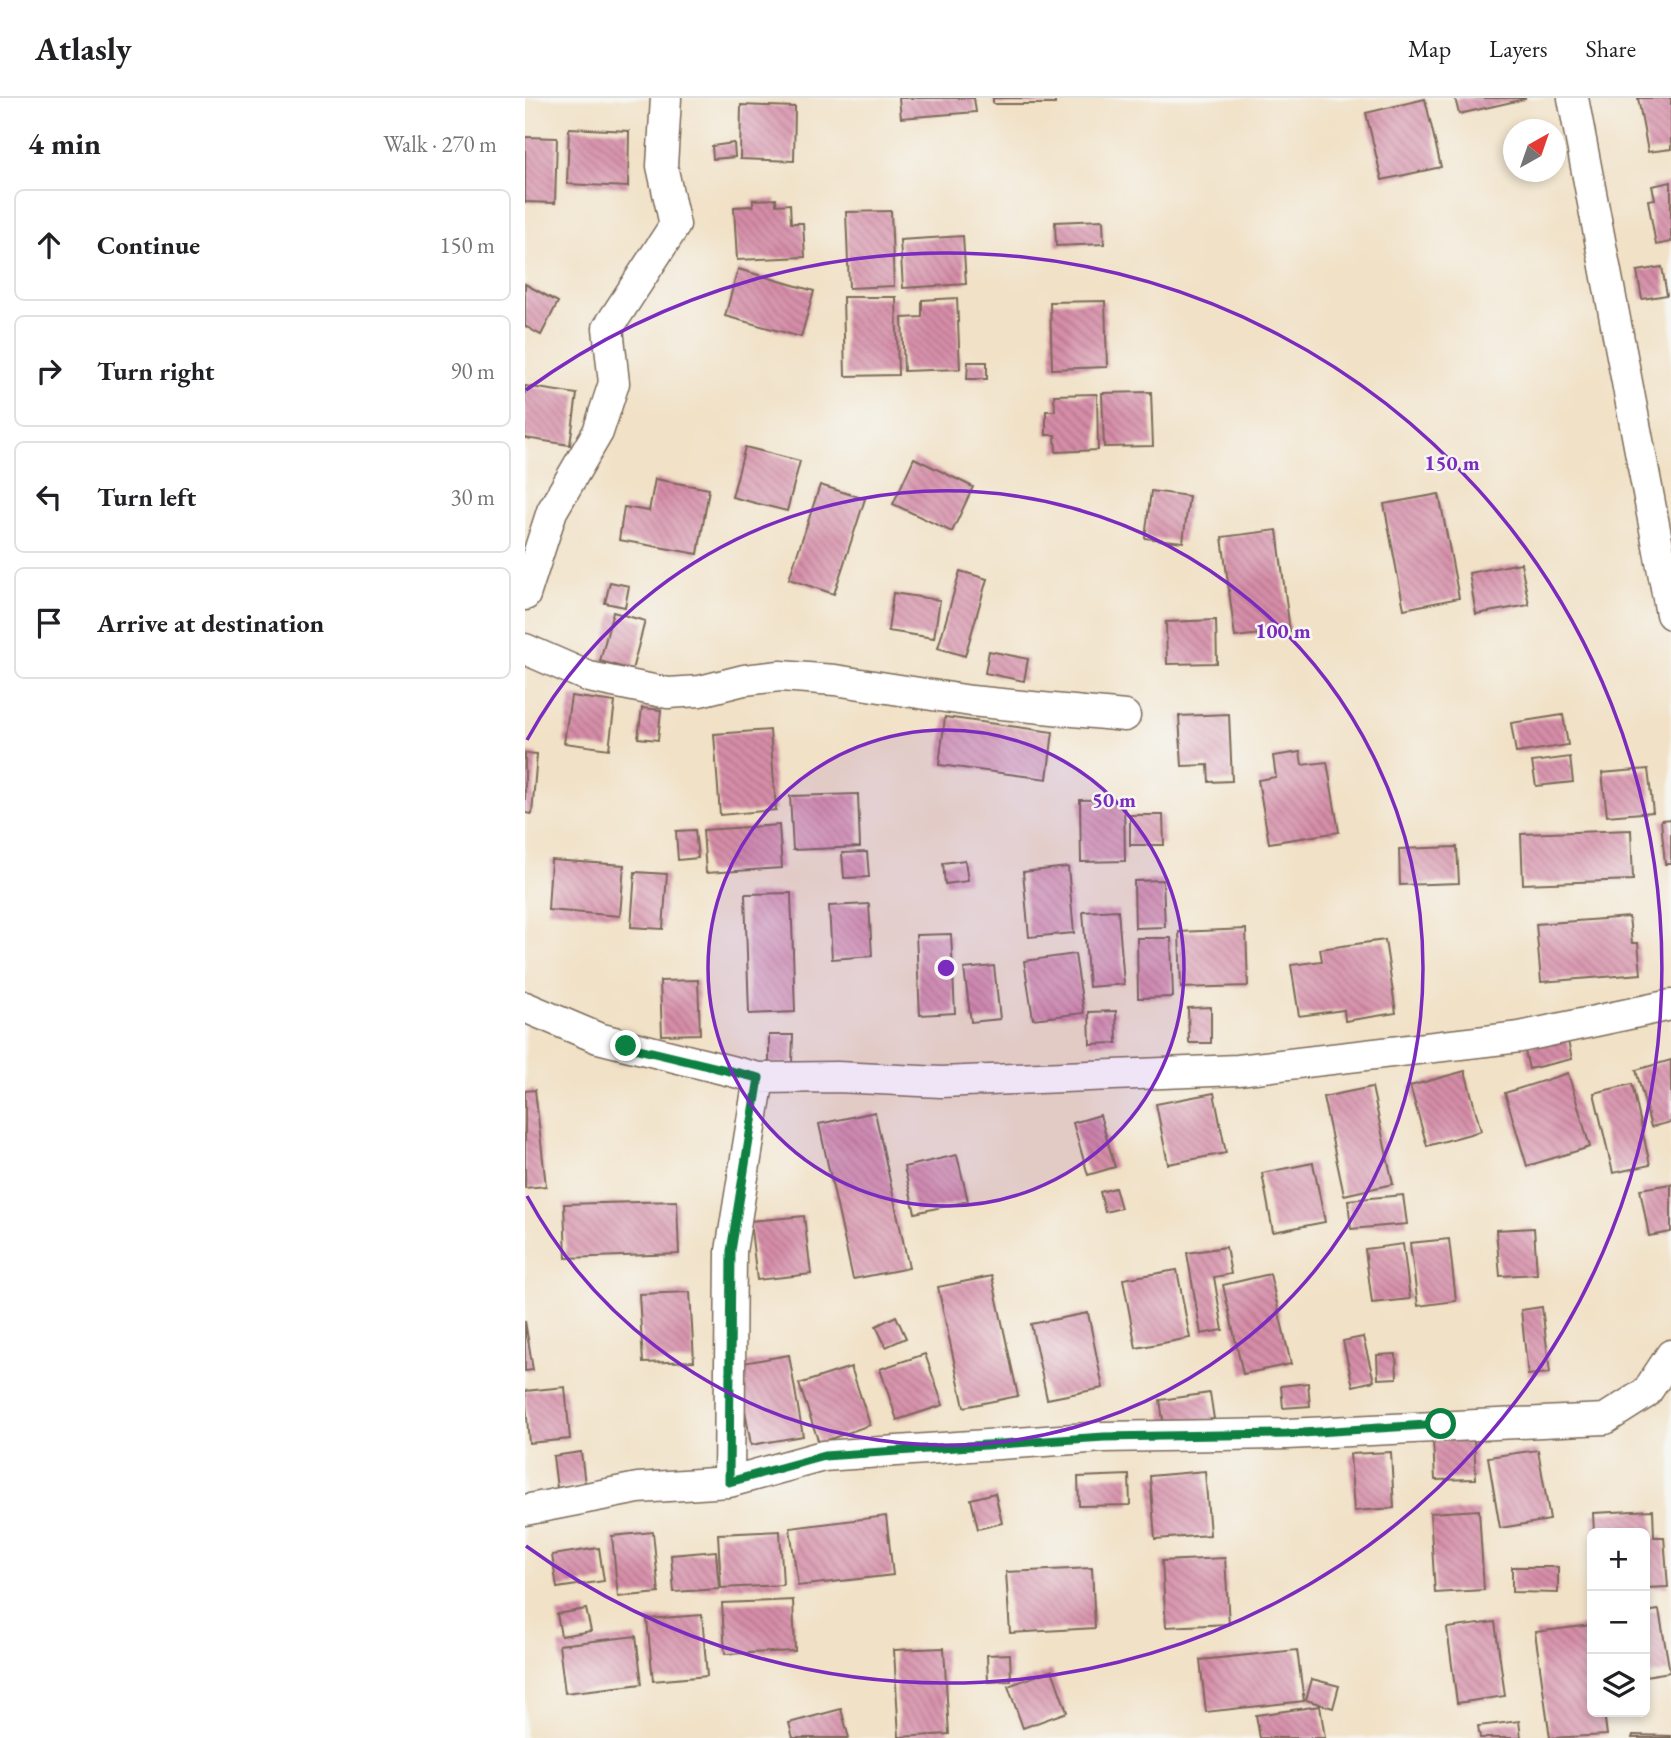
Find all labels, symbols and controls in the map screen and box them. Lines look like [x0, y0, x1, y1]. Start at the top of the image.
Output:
text: Atlasly [35, 27, 132, 70]
text: Map [1408, 33, 1451, 64]
text: Layers [1489, 33, 1548, 64]
text: Share [1586, 33, 1636, 64]
north arrow [1503, 119, 1566, 182]
text: 4 min [28, 124, 101, 163]
text: Walk · 270 m [383, 129, 497, 159]
icon: ahead [30, 226, 68, 264]
text: Continue [97, 228, 200, 262]
text: 150 m [439, 230, 495, 260]
icon: right [30, 352, 68, 390]
text: Turn right [97, 354, 215, 388]
text: 90 m [450, 356, 495, 386]
text: 150 m [1424, 449, 1480, 476]
icon: left [30, 478, 68, 516]
text: Turn left [97, 480, 196, 514]
text: 30 m [450, 482, 495, 512]
icon: arrive [30, 604, 68, 642]
text: Arrive at destination [97, 606, 324, 640]
text: 100 m [1255, 617, 1311, 644]
text: 50 m [1092, 786, 1136, 813]
centre of rings [934, 956, 958, 980]
route end [610, 1030, 641, 1061]
route start [1425, 1408, 1456, 1439]
map controls [1587, 1528, 1650, 1717]
button: + [1587, 1528, 1650, 1591]
button: − [1587, 1591, 1650, 1654]
button: layers [1587, 1654, 1650, 1717]

